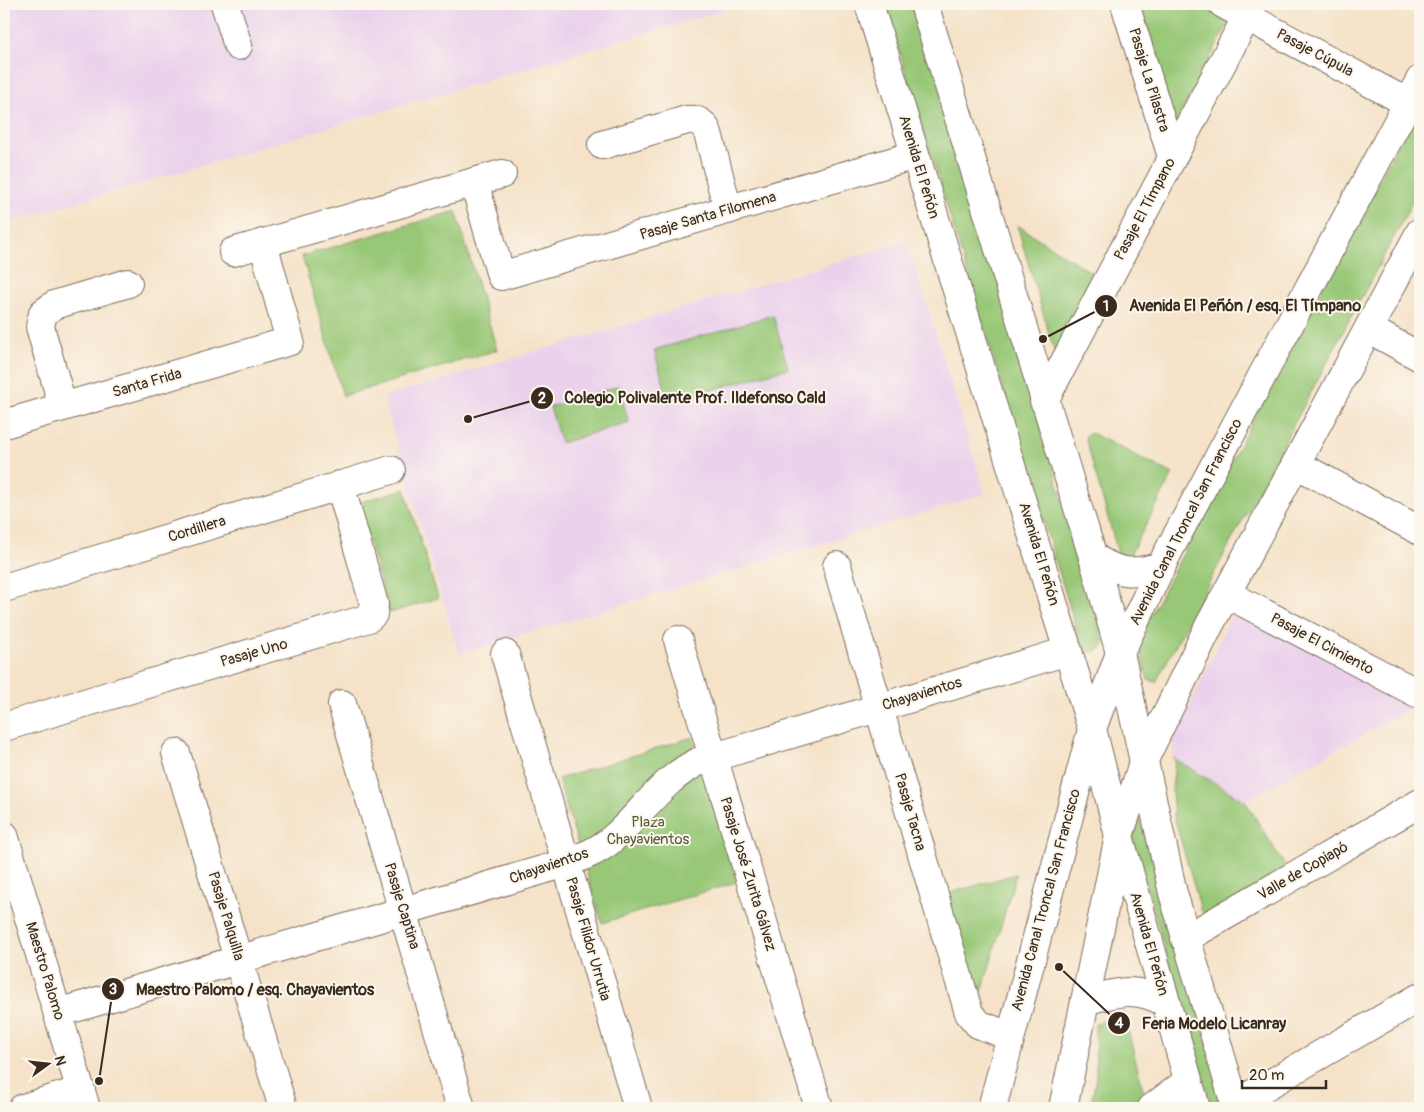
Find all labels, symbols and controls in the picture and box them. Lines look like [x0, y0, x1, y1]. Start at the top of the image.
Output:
street label: Pasaje Cúpula [1273, 25, 1357, 81]
street label: Pasaje La Pilastra [1124, 26, 1174, 134]
street label: Avenida El Peñón [894, 113, 944, 221]
street label: Pasaje El Tímpano [1110, 154, 1180, 264]
street label: Pasaje Santa Filomena [638, 187, 778, 245]
callout: Avenida El Peñón / esq. El Tímpano [1094, 290, 1371, 321]
text: Avenida El Peñón / esq. El Tímpano [1129, 296, 1361, 316]
text: 1 [1103, 297, 1109, 316]
street label: Santa Frida [110, 364, 184, 402]
callout: Colegio Polivalente Prof. Ildefonso Cald [530, 382, 836, 413]
text: Colegio Polivalente Prof. Ildefonso Cald [564, 388, 826, 408]
text: 2 [538, 389, 546, 408]
street label: Avenida Canal Troncal San Francisco [1125, 416, 1247, 628]
street label: Avenida El Peñón [1014, 500, 1064, 608]
street label: Cordillera [166, 511, 228, 547]
street label: Pasaje El Cimiento [1267, 609, 1377, 679]
street label: Pasaje Uno [218, 634, 290, 672]
street label: Chayavientos [880, 673, 964, 715]
street label: Pasaje Tacna [890, 771, 930, 853]
street label: Avenida Canal Troncal San Francisco [1007, 787, 1085, 1013]
street label: Pasaje José Zurita Gálvez [716, 795, 781, 954]
park label: Plaza Chayavientos [607, 813, 689, 849]
street label: Valle de Copiapó [1254, 837, 1352, 905]
street label: Chayavientos [507, 844, 591, 888]
street label: Pasaje Captina [380, 860, 424, 952]
street label: Pasaje Palquilla [203, 869, 249, 963]
street label: Pasaje Filidor Urrutia [561, 875, 615, 1003]
street label: Avenida El Peñón [1125, 890, 1173, 998]
street label: Maestro Palomo [21, 920, 69, 1022]
callout: Maestro Palomo / esq. Chayavientos [101, 974, 384, 1005]
text: 3 [109, 980, 117, 999]
text: Maestro Palomo / esq. Chayavientos [136, 980, 375, 1000]
callout: Feria Modelo Licanray [1106, 1008, 1296, 1039]
text: 4 [1115, 1014, 1124, 1033]
text: Feria Modelo Licanray [1142, 1014, 1286, 1034]
north arrow [22, 1040, 72, 1090]
text: N [51, 1054, 70, 1068]
scale bar [1242, 1057, 1325, 1089]
text: 20 m [1249, 1066, 1284, 1085]

